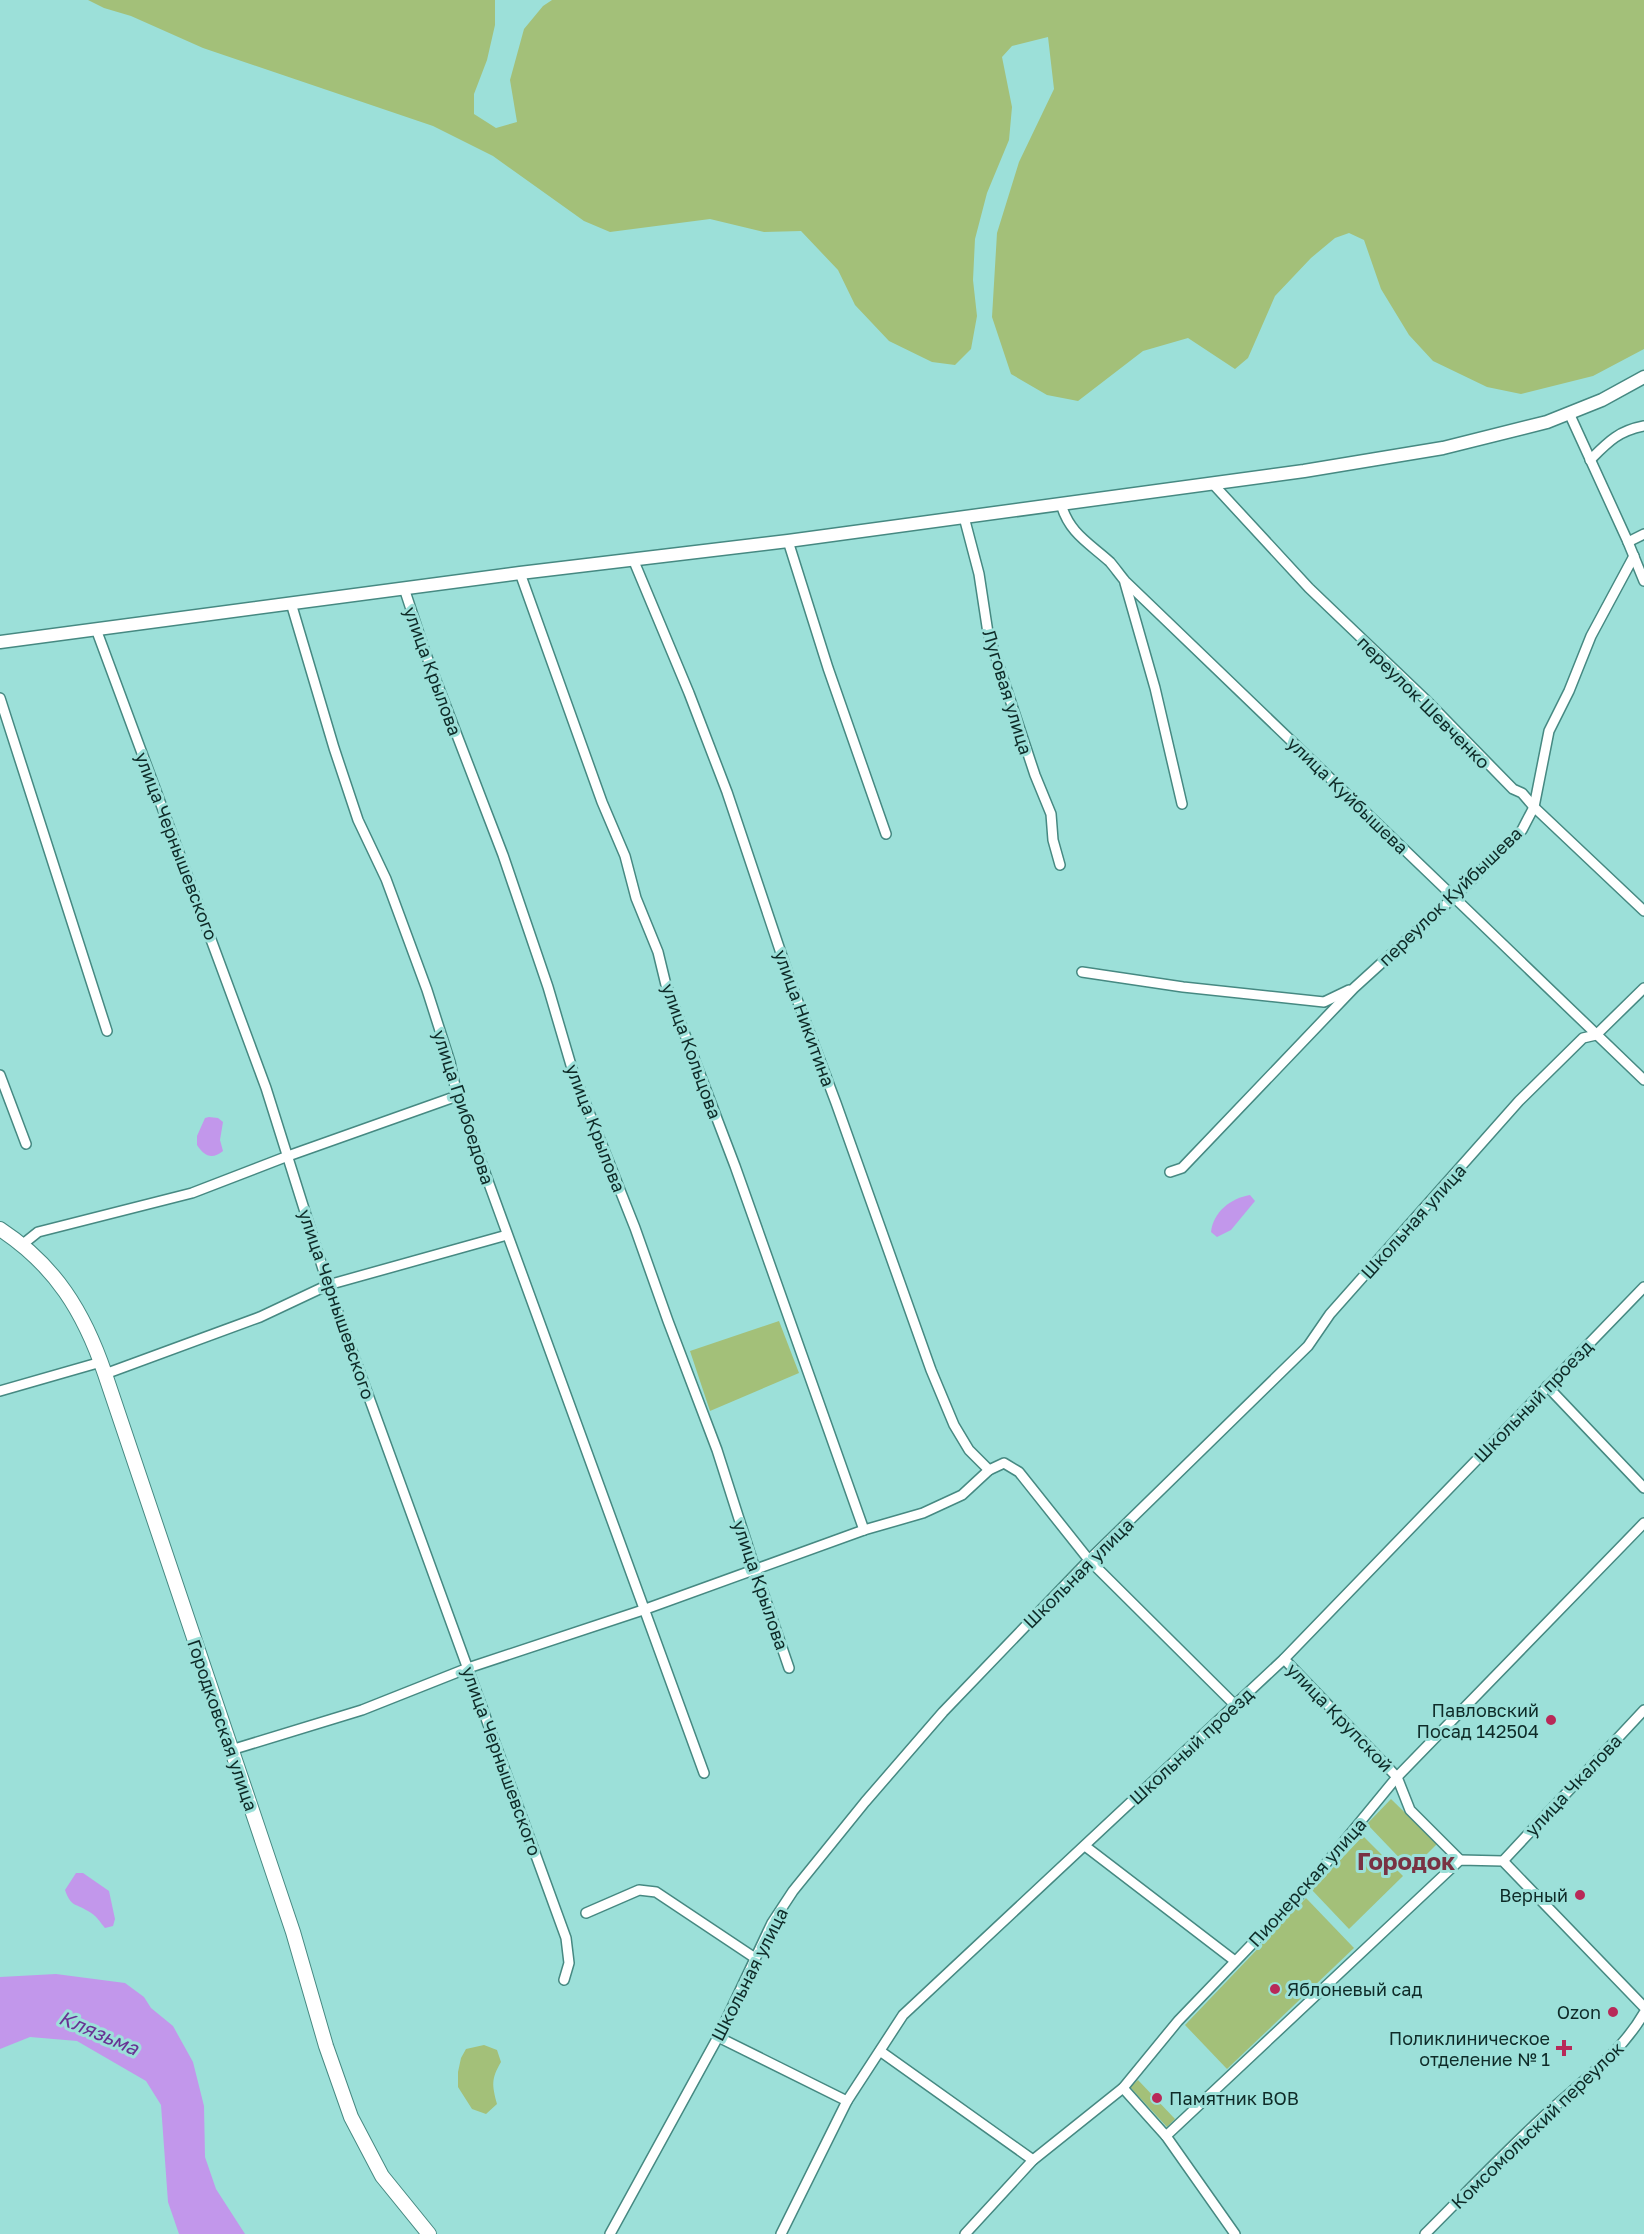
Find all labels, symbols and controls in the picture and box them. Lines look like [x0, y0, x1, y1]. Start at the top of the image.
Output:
street label: улица Крылова [399, 603, 467, 739]
street label: Луговая улица [979, 627, 1037, 757]
street label: переулок Шевченко [1353, 631, 1495, 773]
street label: улица Куйбышева [1283, 732, 1413, 858]
street label: улица Чернышевского [131, 749, 223, 943]
street label: переулок Куйбышева [1374, 822, 1526, 970]
street label: улица Никитина [770, 946, 840, 1090]
street label: улица Кольцова [657, 980, 727, 1122]
street label: улица Грибоедова [429, 1027, 499, 1187]
street label: улица Крылова [561, 1061, 631, 1195]
street label: Школьная улица [1356, 1159, 1470, 1283]
street label: улица Чернышевского [294, 1206, 380, 1402]
street label: Школьный проезд [1469, 1335, 1597, 1467]
street label: Школьная улица [1018, 1513, 1138, 1633]
street label: улица Крылова [729, 1517, 793, 1653]
street label: Городковская улица [183, 1636, 263, 1814]
street label: улица Крупской [1282, 1658, 1398, 1776]
street label: улица Чернышевского [458, 1663, 546, 1859]
street label: Школьный проезд [1125, 1683, 1257, 1809]
place label: Павловский Посад 142504 [1417, 1699, 1539, 1742]
marker: Павловский Посад 142504 [1544, 1713, 1558, 1727]
street label: улица Чкалова [1520, 1729, 1626, 1841]
street label: Пионерская улица [1243, 1813, 1371, 1951]
district label: Городок [1357, 1846, 1455, 1875]
place label: Верный [1499, 1884, 1568, 1906]
marker: Верный [1573, 1888, 1587, 1902]
street label: Школьная улица [706, 1904, 792, 2044]
place label: Яблоневый сад [1287, 1978, 1422, 2000]
marker: Яблоневый сад [1268, 1982, 1282, 1996]
place label: Ozon [1557, 2001, 1601, 2023]
water label: Клязьма [56, 2005, 143, 2060]
marker: Ozon [1606, 2005, 1620, 2019]
place label: Поликлиническое отделение № 1 [1389, 2027, 1550, 2070]
street label: Комсомольский переулок [1446, 2037, 1628, 2213]
marker: Поликлиническое отделение № 1 [1555, 2039, 1573, 2057]
place label: Памятник ВОВ [1169, 2087, 1299, 2109]
marker: Памятник ВОВ [1150, 2091, 1164, 2105]

